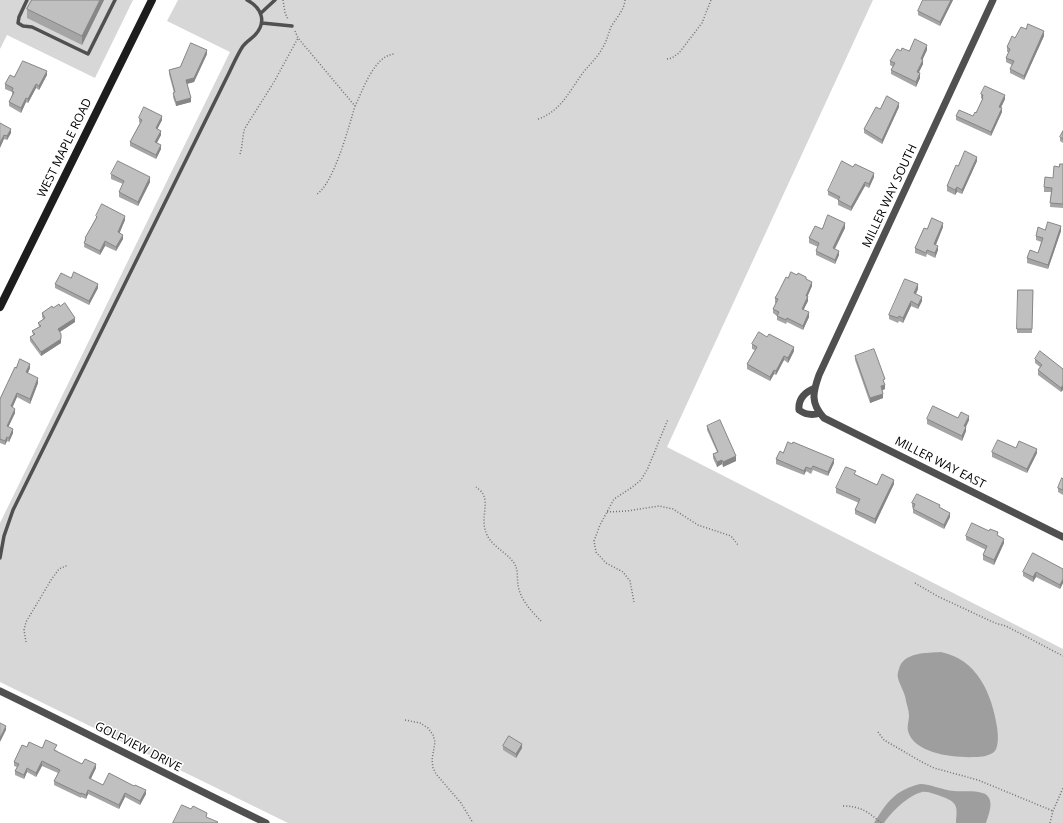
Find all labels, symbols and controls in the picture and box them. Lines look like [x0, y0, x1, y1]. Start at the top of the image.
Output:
street label: WEST MAPLE ROAD [35, 96, 95, 200]
street label: MILLER WAY SOUTH [860, 142, 920, 250]
street label: MILLER WAY EAST [892, 434, 988, 492]
street label: GOLFVIEW DRIVE [92, 719, 184, 775]

